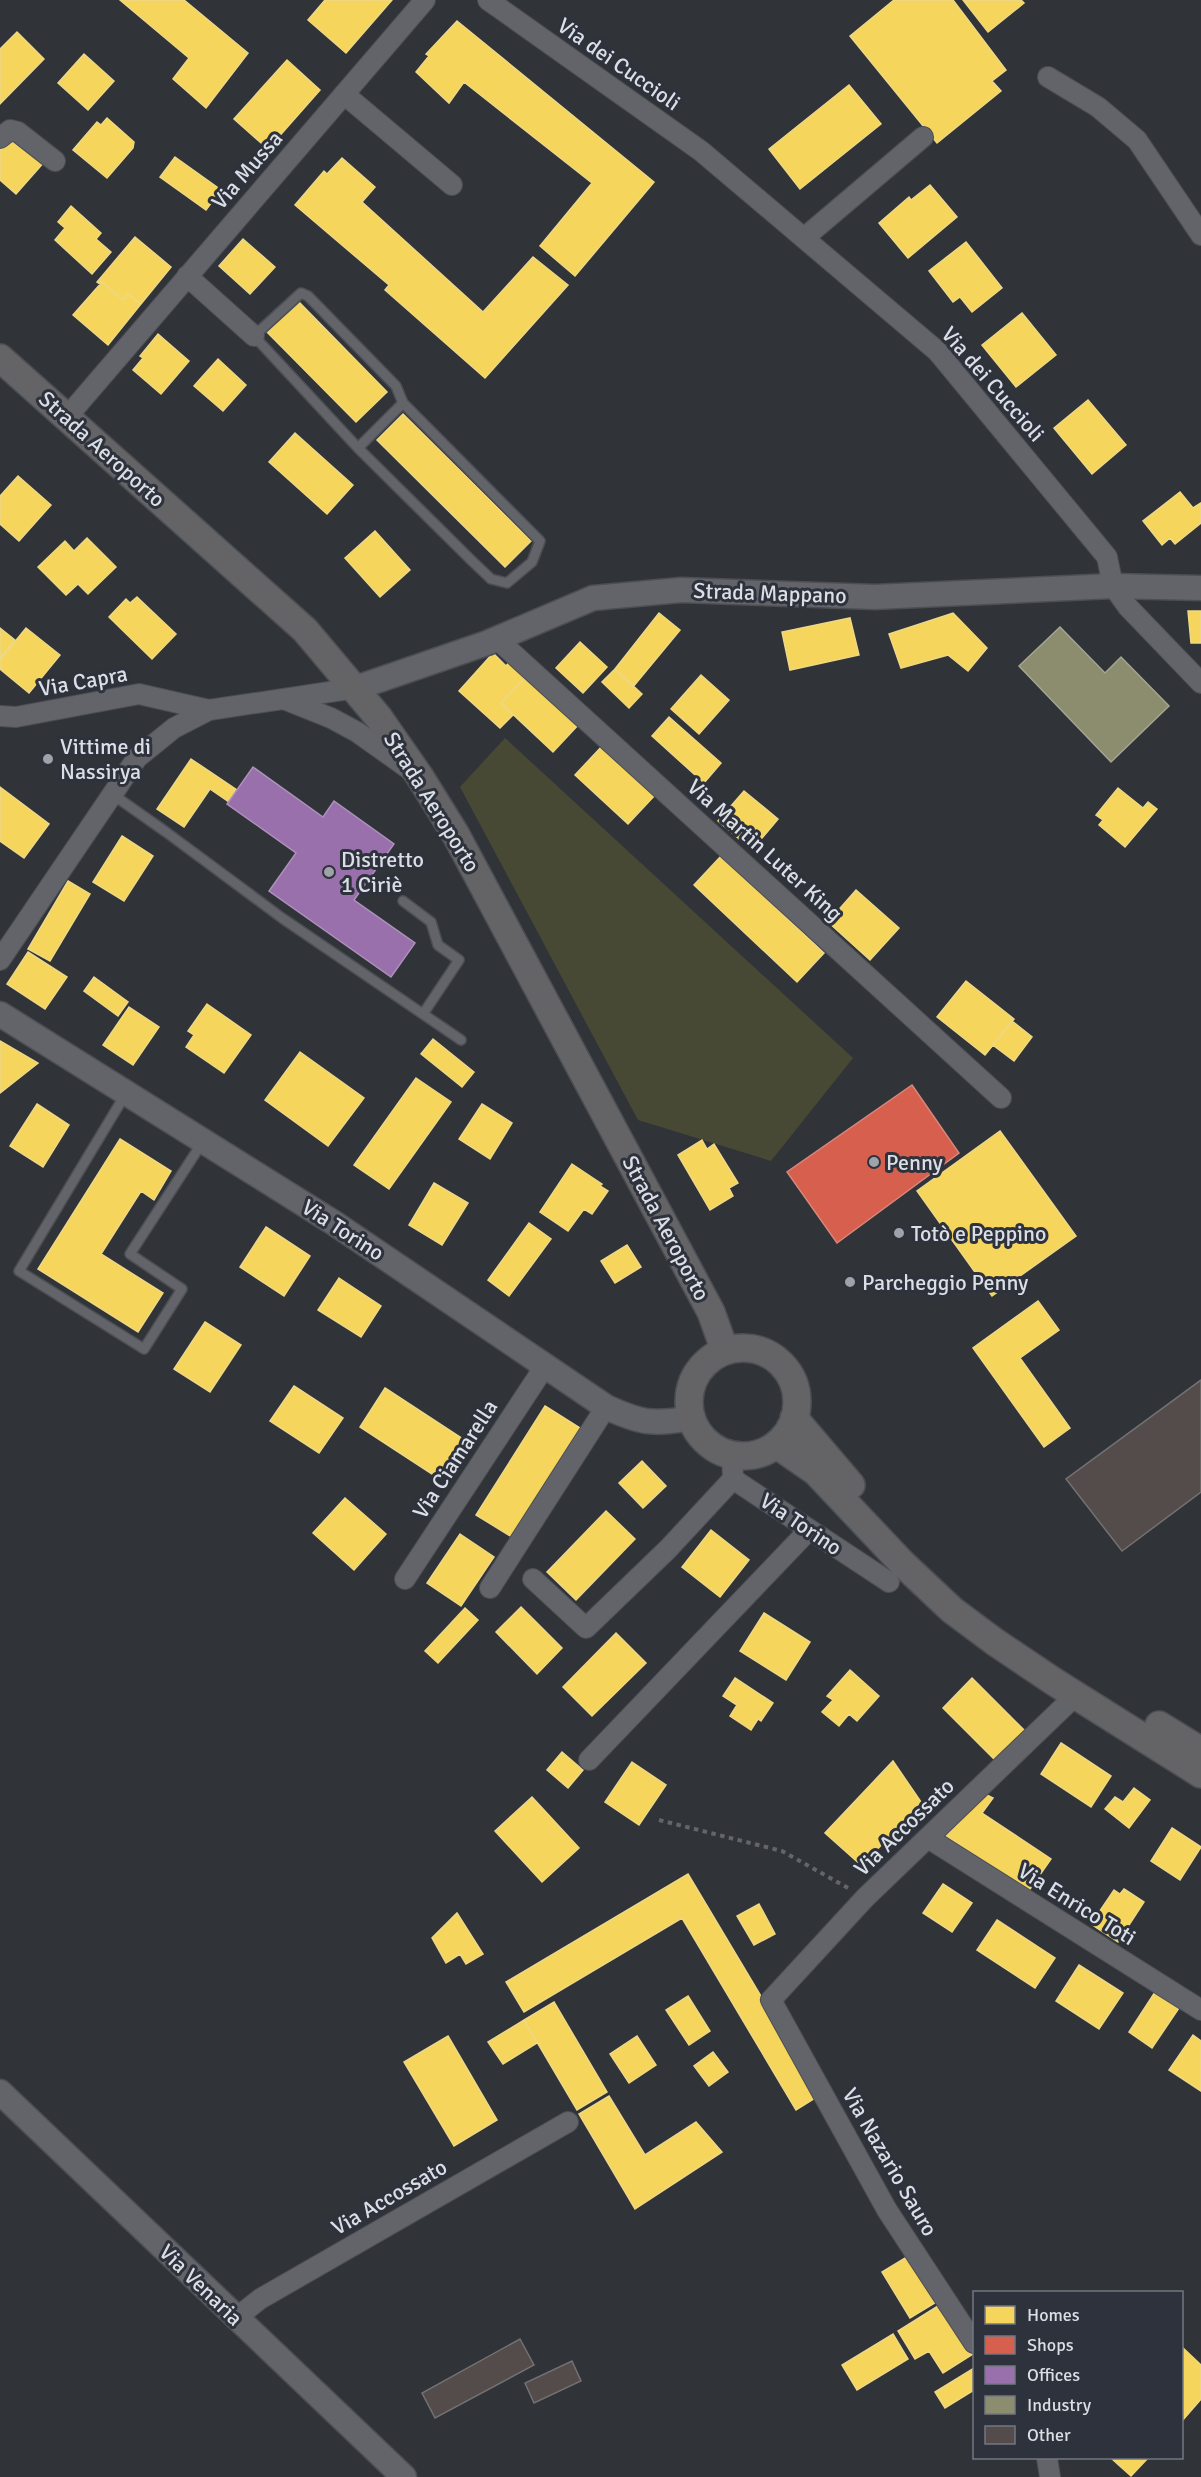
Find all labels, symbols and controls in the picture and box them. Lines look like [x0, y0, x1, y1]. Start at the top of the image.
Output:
street label: Via dei Cuccioli [552, 12, 686, 116]
street label: Via Mussa [206, 125, 288, 215]
street label: Via dei Cuccioli [936, 321, 1050, 447]
street label: Strada Aeroporto [33, 385, 171, 513]
street label: Strada Mappano [693, 577, 847, 609]
street label: Via Capra [37, 660, 129, 702]
street label: Strada Aeroporto [378, 727, 486, 877]
place label: Vittime di Nassirya [60, 733, 151, 785]
marker: Vittime di Nassirya [41, 752, 55, 766]
street label: Via Martin Luter King [682, 773, 848, 927]
place label: Distretto 1 Ciriè [341, 846, 424, 898]
marker: Distretto 1 Ciriè [322, 865, 336, 879]
place label: Penny [886, 1149, 944, 1176]
street label: Strada Aeroporto [616, 1151, 716, 1305]
marker: Penny [867, 1155, 881, 1169]
street label: Via Torino [297, 1193, 389, 1267]
place label: Totò e Peppino [911, 1220, 1046, 1247]
marker: Totò e Peppino [892, 1226, 906, 1240]
place label: Parcheggio Penny [862, 1269, 1029, 1296]
marker: Parcheggio Penny [843, 1275, 857, 1289]
street label: Via Ciamarella [407, 1395, 503, 1523]
street label: Via Torino [755, 1487, 847, 1561]
street label: Via Accossato [848, 1773, 960, 1881]
street label: Via Enrico Toti [1013, 1857, 1141, 1951]
street label: Via Nazario Sauro [837, 2083, 943, 2241]
street label: Via Accossato [326, 2153, 452, 2241]
street label: Via Venaria [154, 2239, 248, 2331]
legend [973, 2291, 1183, 2459]
text: Homes [1027, 2304, 1080, 2326]
text: Shops [1027, 2334, 1074, 2356]
text: Offices [1027, 2364, 1080, 2386]
text: Industry [1027, 2394, 1092, 2416]
text: Other [1027, 2424, 1071, 2446]

